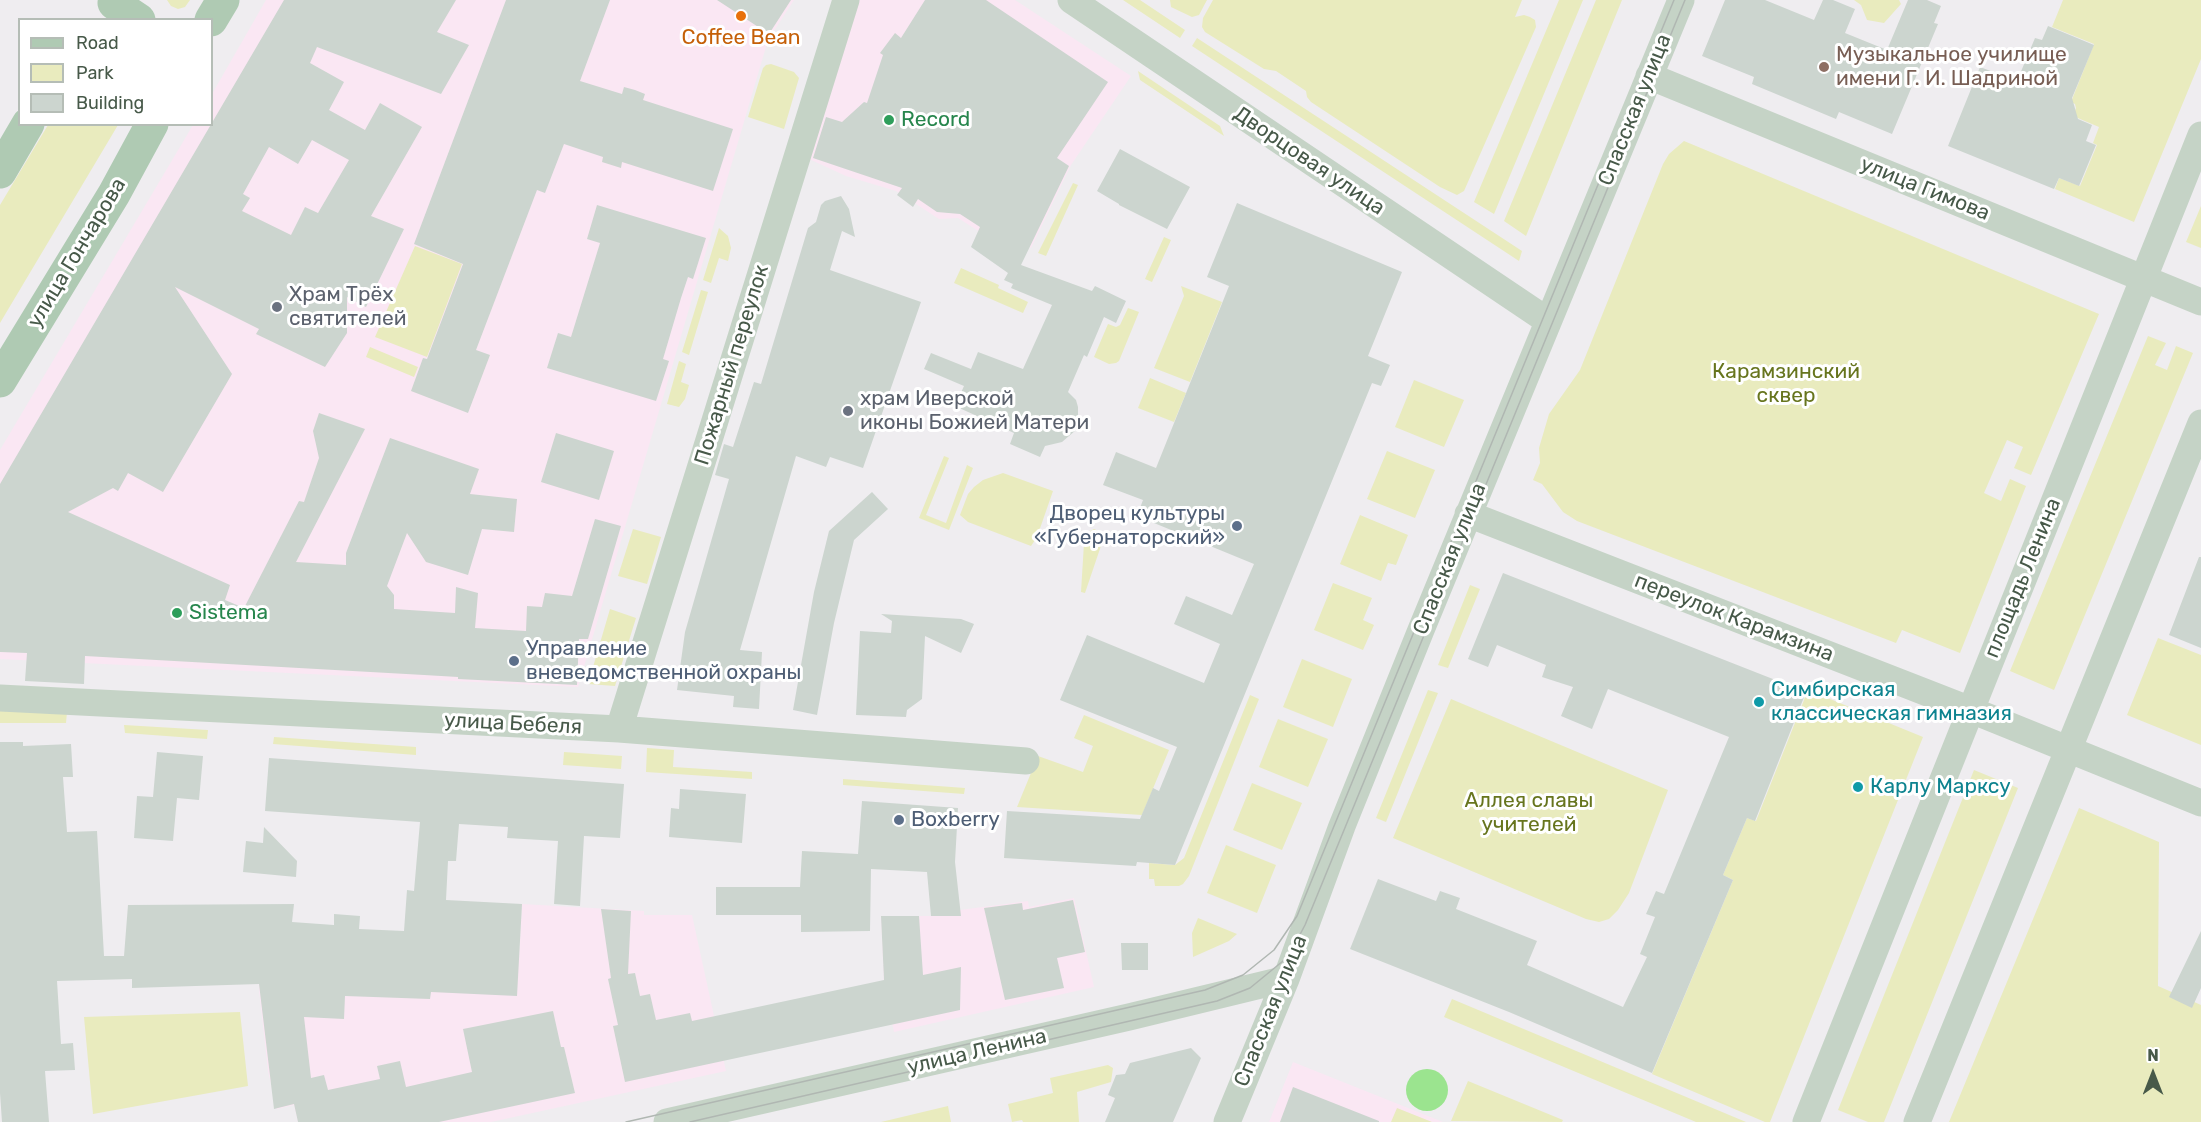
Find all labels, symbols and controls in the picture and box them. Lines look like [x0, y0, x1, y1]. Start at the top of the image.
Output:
marker: Coffee Bean [734, 9, 748, 23]
legend [18, 18, 213, 126]
place label: Coffee Bean [682, 25, 800, 51]
street label: Спасская улица [1593, 31, 1677, 189]
text: Road [76, 32, 119, 54]
place label: Музыкальное училище имени Г. И. Шадриной [1836, 42, 2067, 92]
marker: Музыкальное училище имени Г. И. Шадриной [1817, 60, 1831, 74]
text: Park [76, 62, 113, 84]
text: Building [76, 92, 144, 114]
street label: Дворцовая улица [1229, 101, 1389, 221]
place label: Record [901, 107, 970, 133]
marker: Record [882, 113, 896, 127]
street label: улица Гимова [1857, 152, 1993, 226]
street label: улица Гончарова [22, 174, 132, 332]
street label: Пожарный переулок [690, 262, 774, 468]
place label: Храм Трёх святителей [289, 282, 407, 332]
marker: Храм Трёх святителей [270, 300, 284, 314]
park label: Карамзинский сквер [1712, 359, 1860, 409]
place label: храм Иверской иконы Божией Матери [860, 386, 1089, 436]
marker: храм Иверской иконы Божией Матери [841, 404, 855, 418]
street label: Спасская улица [1408, 480, 1492, 638]
street label: площадь Ленина [1979, 494, 2067, 662]
place label: Дворец культуры «Губернаторский» [1034, 501, 1225, 551]
marker: Дворец культуры «Губернаторский» [1230, 519, 1244, 533]
street label: переулок Карамзина [1631, 568, 1837, 668]
place label: Sistema [189, 600, 268, 626]
marker: Sistema [170, 606, 184, 620]
place label: Управление вневедомственной охраны [526, 636, 801, 686]
marker: Управление вневедомственной охраны [507, 654, 521, 668]
place label: Симбирская классическая гимназия [1771, 677, 2012, 727]
marker: Симбирская классическая гимназия [1752, 695, 1766, 709]
street label: улица Бебеля [443, 708, 583, 740]
place label: Карлу Марксу [1870, 774, 2011, 800]
marker: Карлу Марксу [1851, 780, 1865, 794]
park label: Аллея славы учителей [1465, 788, 1593, 838]
place label: Boxberry [911, 807, 1000, 833]
marker: Boxberry [892, 813, 906, 827]
street label: Спасская улица [1229, 932, 1313, 1090]
street label: улица Ленина [905, 1024, 1049, 1080]
north arrow [2123, 1044, 2183, 1104]
text: N [2147, 1046, 2159, 1065]

